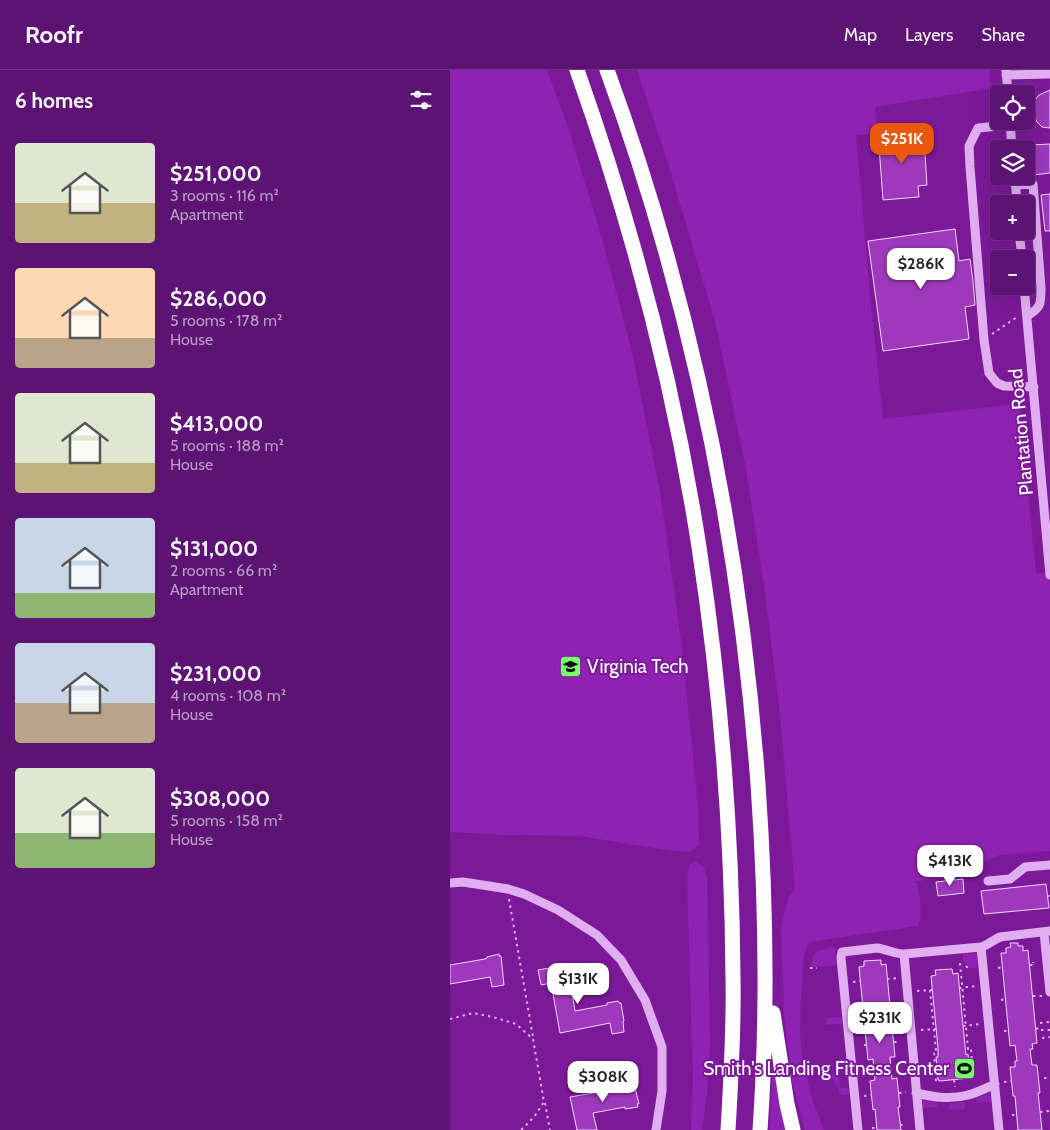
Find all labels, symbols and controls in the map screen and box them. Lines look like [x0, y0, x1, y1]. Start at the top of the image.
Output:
text: Roofr [25, 20, 83, 49]
text: Map [844, 24, 877, 46]
text: Layers [905, 24, 954, 46]
text: Share [982, 24, 1025, 46]
map controls [990, 85, 1035, 295]
button: locate [990, 85, 1035, 130]
icon: filters [407, 86, 435, 114]
text: 6 homes [15, 88, 93, 113]
pin: $251K [867, 122, 937, 165]
text: $251K [881, 129, 923, 148]
button: layers [990, 140, 1035, 185]
text: $251,000 [170, 161, 261, 186]
icon: home [55, 163, 115, 223]
text: 3 rooms · 116 m² [170, 186, 279, 205]
button: + [990, 195, 1035, 240]
text: Apartment [170, 205, 243, 224]
pin: $286K [886, 248, 956, 290]
button: − [990, 250, 1035, 295]
text: $286K [898, 254, 944, 273]
text: $286,000 [170, 286, 267, 311]
icon: home [55, 288, 115, 348]
text: 5 rooms · 178 m² [170, 311, 282, 330]
text: House [170, 330, 213, 349]
street label: Plantation Road [1004, 368, 1038, 496]
text: $413,000 [170, 411, 263, 436]
icon: home [55, 413, 115, 473]
text: 5 rooms · 188 m² [170, 436, 284, 455]
text: House [170, 455, 213, 474]
text: $131,000 [170, 536, 258, 561]
icon: home [55, 538, 115, 598]
text: 2 rooms · 66 m² [170, 561, 277, 580]
text: Apartment [170, 580, 243, 599]
school or university icon: Virginia Tech [559, 654, 583, 678]
place label: Virginia Tech [587, 655, 689, 678]
text: $231,000 [170, 661, 262, 686]
icon: home [55, 663, 115, 723]
text: 4 rooms · 108 m² [170, 686, 286, 705]
text: House [170, 705, 213, 724]
text: $308,000 [170, 786, 270, 811]
icon: home [55, 788, 115, 848]
text: 5 rooms · 158 m² [170, 811, 283, 830]
text: House [170, 830, 213, 849]
pin: $413K [915, 844, 985, 887]
text: $413K [928, 851, 972, 870]
pin: $131K [543, 962, 613, 1005]
text: $131K [558, 969, 598, 988]
pin: $231K [845, 1002, 915, 1044]
text: $231K [859, 1008, 901, 1027]
sports icon: Smith's Landing Fitness Center [953, 1056, 977, 1080]
place label: Smith's Landing Fitness Center [703, 1057, 949, 1080]
pin: $308K [568, 1060, 638, 1103]
text: $308K [579, 1067, 627, 1086]

